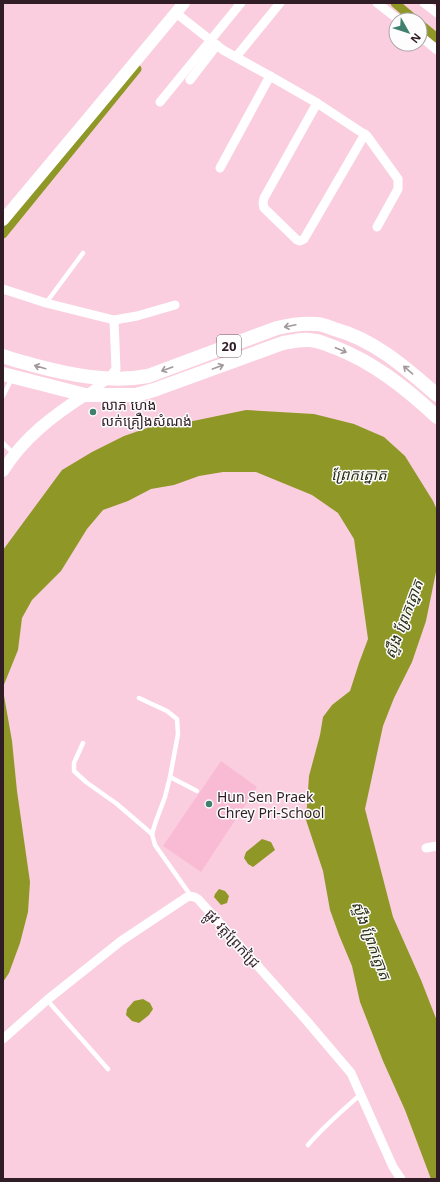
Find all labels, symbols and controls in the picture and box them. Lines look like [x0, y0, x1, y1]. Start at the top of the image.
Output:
north arrow [388, 12, 428, 52]
text: N [408, 30, 425, 47]
one-way arrow [284, 322, 297, 330]
road number: 20 [217, 335, 241, 357]
one-way arrow [335, 347, 347, 354]
one-way arrow [34, 363, 47, 370]
one-way arrow [211, 363, 224, 370]
one-way arrow [402, 365, 413, 374]
one-way arrow [162, 366, 174, 374]
place label: លាភ ហេង លក់គ្រឿងសំណង់ [101, 395, 192, 430]
marker: លាភ ហេង លក់គ្រឿងសំណង់ [88, 407, 98, 417]
water label: ព្រែកត្នោត [331, 464, 388, 484]
water label: ស្ទឹង ព្រែកត្នោត [379, 575, 428, 661]
place label: Hun Sen Praek Chrey Pri-School [217, 787, 324, 822]
marker: Hun Sen Praek Chrey Pri-School [204, 799, 214, 809]
water label: ស្ទឹង ព្រែកត្នោត [347, 898, 397, 984]
street label: ផ្លូវ វត្តព្រែកជ្រៃ [199, 904, 265, 974]

